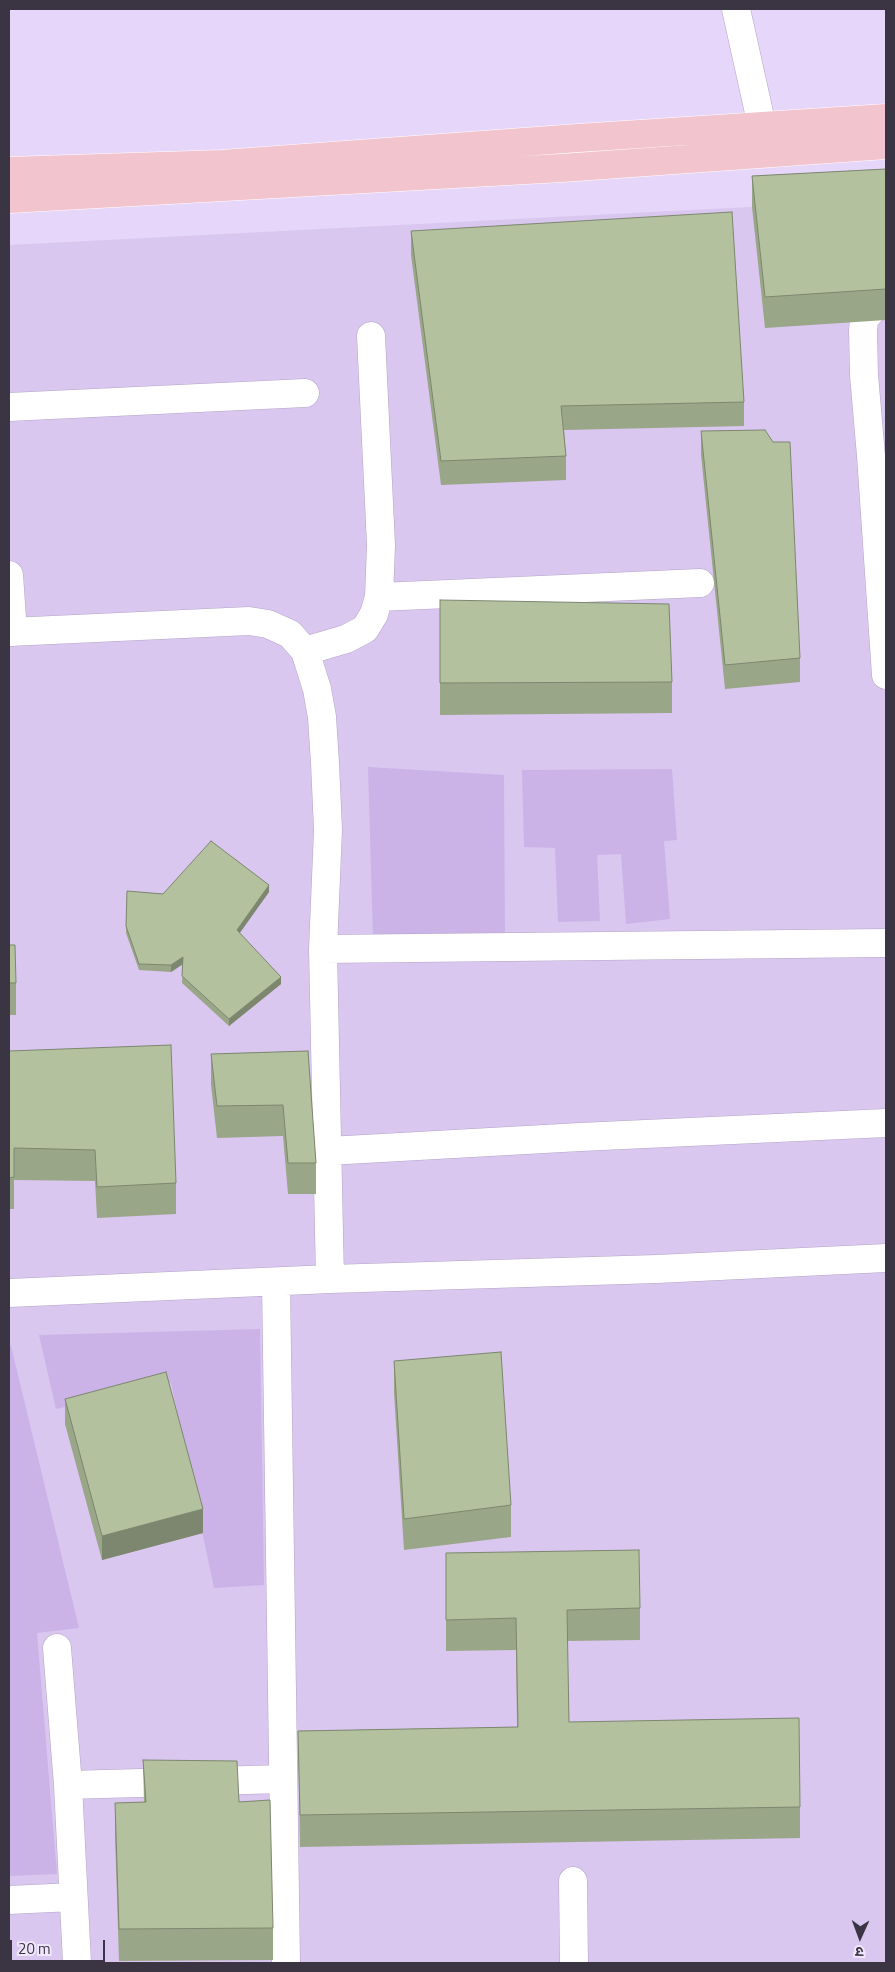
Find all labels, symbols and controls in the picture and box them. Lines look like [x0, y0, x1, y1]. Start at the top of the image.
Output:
north arrow [835, 1912, 885, 1962]
scale bar [12, 1930, 108, 1962]
text: 20 m [18, 1937, 51, 1960]
text: उ [855, 1942, 864, 1963]

